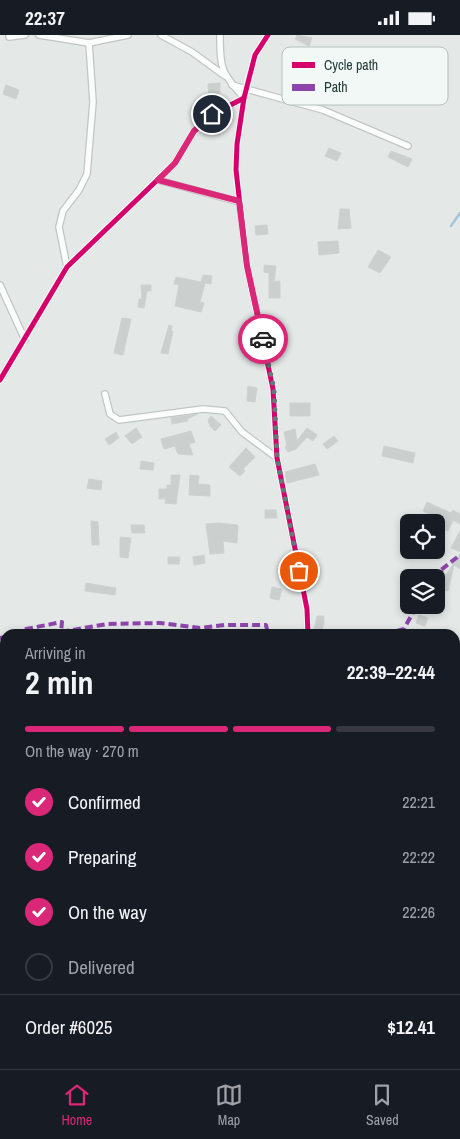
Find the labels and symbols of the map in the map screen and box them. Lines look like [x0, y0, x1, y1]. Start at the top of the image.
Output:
legend [282, 47, 448, 105]
text: Cycle path [324, 56, 378, 74]
text: Path [324, 78, 348, 96]
pin [191, 93, 233, 135]
courier [238, 314, 288, 364]
pin [278, 550, 320, 592]

